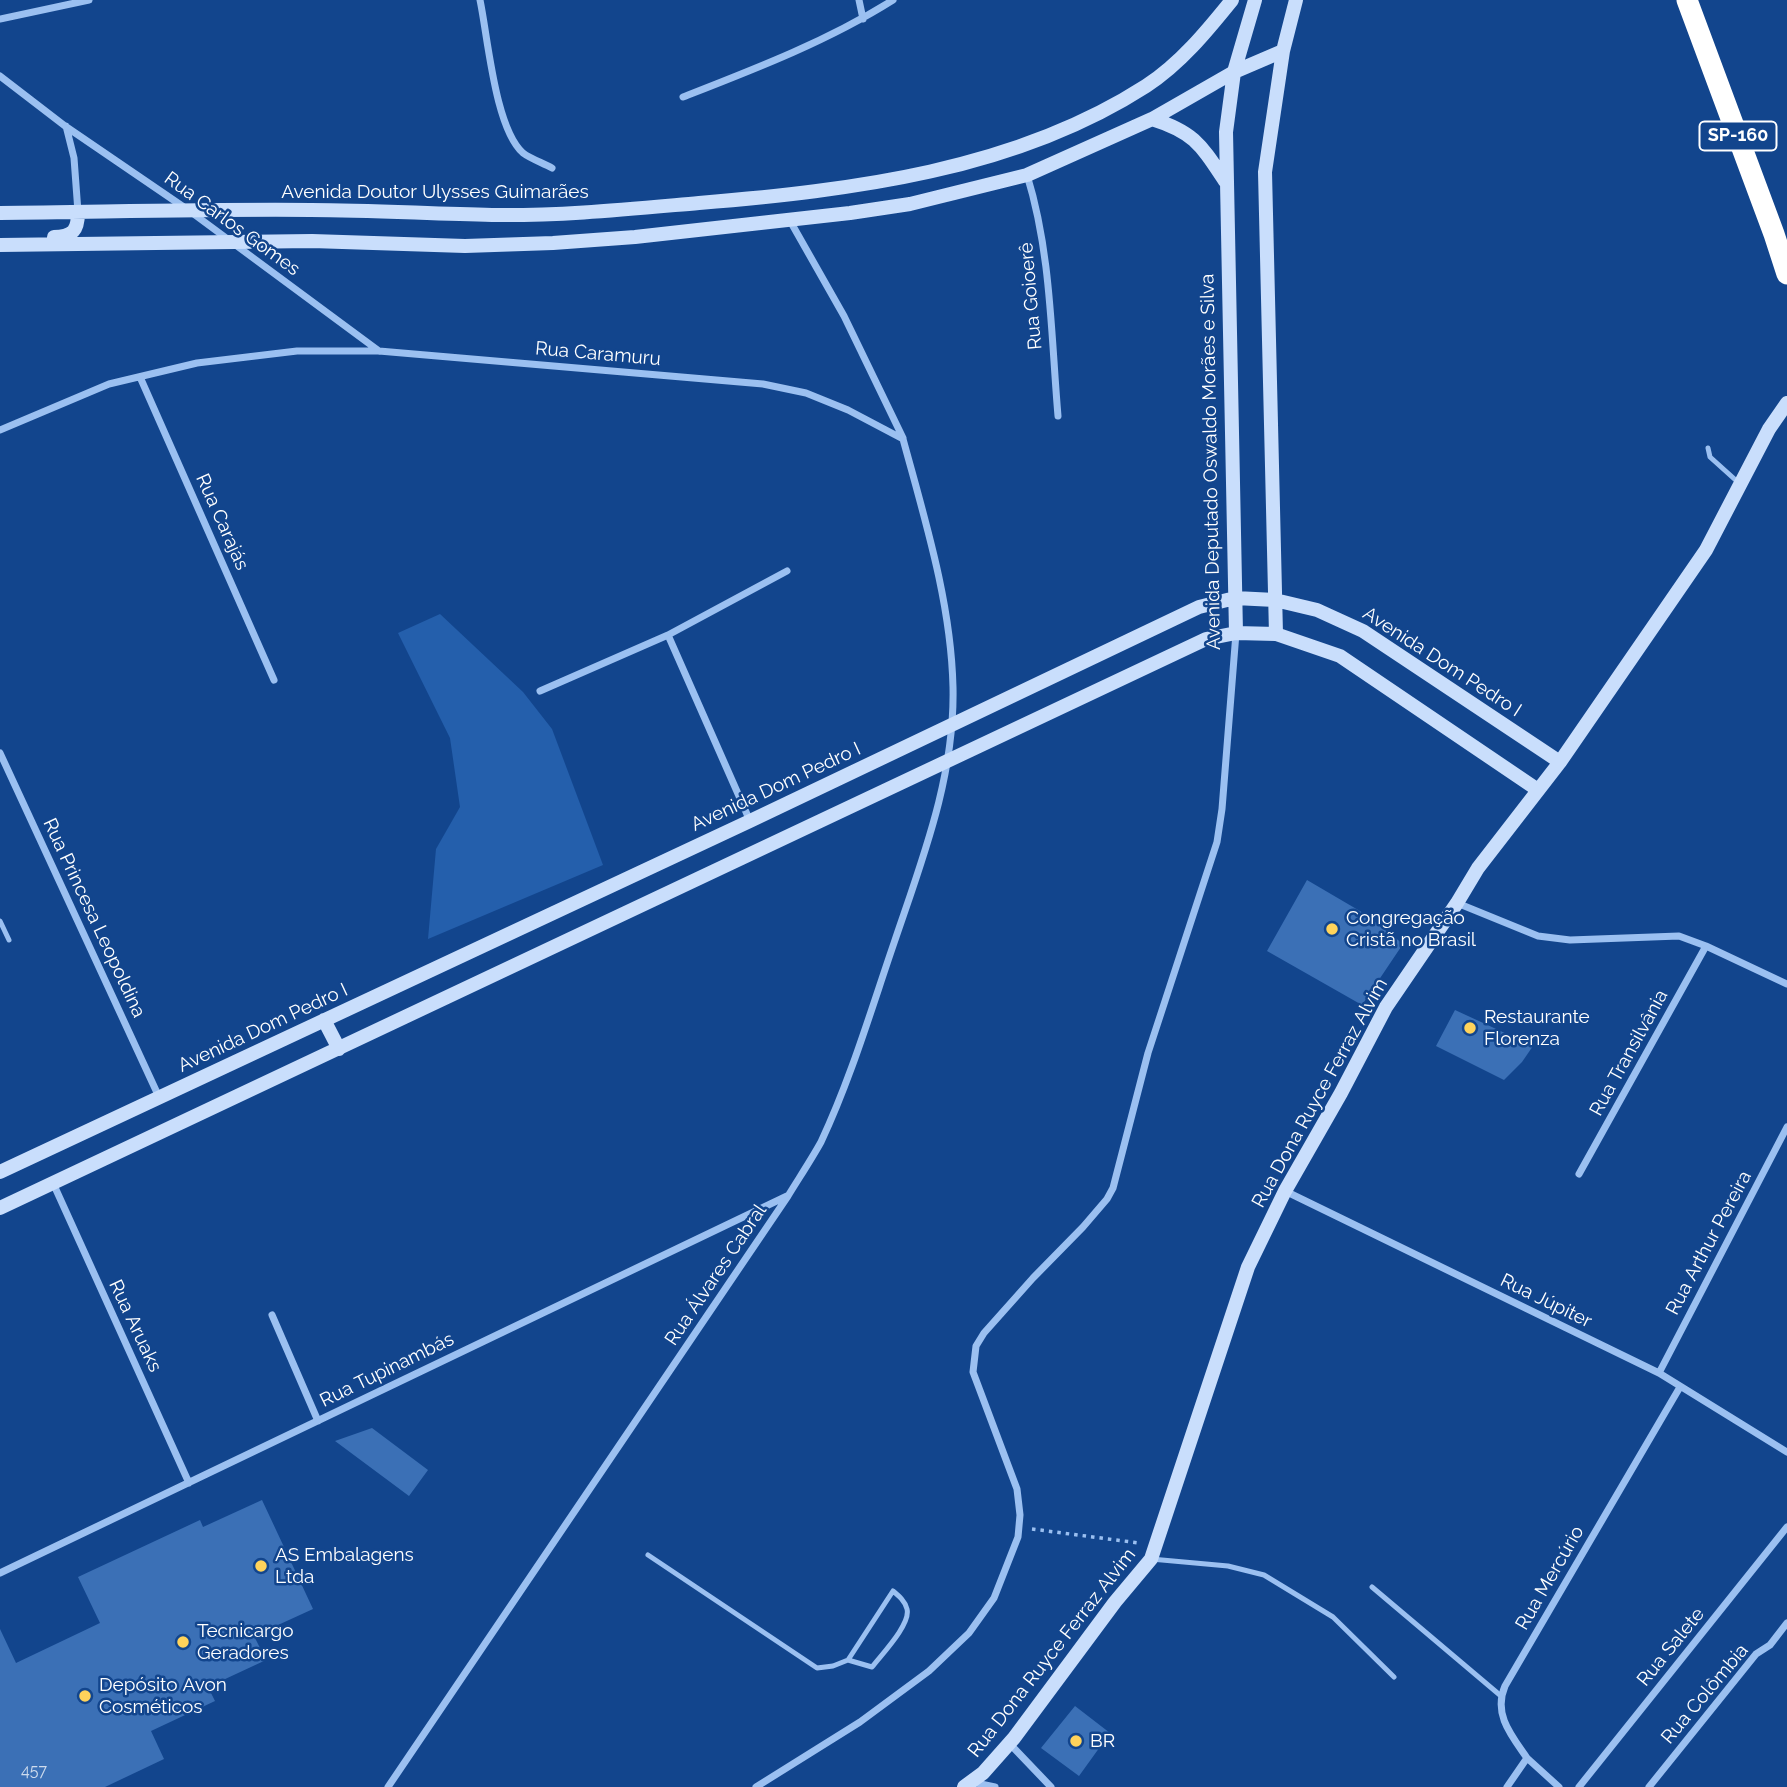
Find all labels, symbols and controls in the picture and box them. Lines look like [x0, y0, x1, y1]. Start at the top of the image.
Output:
road number: SP-160 [1700, 121, 1776, 150]
street label: Rua Carlos Gomes [160, 167, 304, 281]
street label: Avenida Doutor Ulysses Guimarães [281, 181, 589, 203]
street label: Rua Goioerê [1015, 241, 1047, 351]
street label: Avenida Deputado Oswaldo Morães e Silva [1196, 274, 1226, 650]
street label: Rua Caramuru [534, 337, 662, 371]
street label: Rua Carajás [191, 470, 253, 574]
street label: Avenida Dom Pedro I [1358, 602, 1526, 722]
street label: Avenida Dom Pedro I [688, 738, 864, 836]
street label: Rua Princesa Leopoldina [38, 815, 150, 1021]
place label: Congregação Cristã no Brasil [1346, 907, 1476, 951]
marker: Congregação Cristã no Brasil [1324, 921, 1340, 937]
street label: Rua Dona Ruyce Ferraz Alvim [1247, 974, 1393, 1212]
street label: Avenida Dom Pedro I [175, 979, 351, 1077]
street label: Rua Transilvânia [1585, 986, 1673, 1120]
place label: Restaurante Florenza [1484, 1006, 1590, 1050]
marker: Restaurante Florenza [1462, 1020, 1478, 1036]
street label: Rua Arthur Pereira [1661, 1167, 1757, 1319]
street label: Rua Álvares Cabral [660, 1200, 772, 1350]
street label: Rua Júpiter [1497, 1269, 1595, 1333]
street label: Rua Aruaks [104, 1276, 166, 1376]
street label: Rua Tupinambás [316, 1328, 458, 1412]
street label: Rua Mercúrio [1511, 1522, 1589, 1634]
place label: AS Embalagens Ltda [275, 1544, 414, 1588]
street label: Rua Dona Ruyce Ferraz Alvim [963, 1544, 1141, 1762]
marker: AS Embalagens Ltda [253, 1558, 269, 1574]
street label: Rua Salete [1632, 1603, 1710, 1691]
place label: Tecnicargo Geradores [197, 1620, 294, 1664]
marker: Tecnicargo Geradores [175, 1634, 191, 1650]
street label: Rua Colômbia [1657, 1639, 1753, 1749]
place label: Depósito Avon Cosméticos [99, 1674, 227, 1718]
marker: Depósito Avon Cosméticos [77, 1688, 93, 1704]
place label: BR [1090, 1730, 1115, 1752]
marker: BR [1068, 1733, 1084, 1749]
house number: 457 [21, 1761, 47, 1781]

